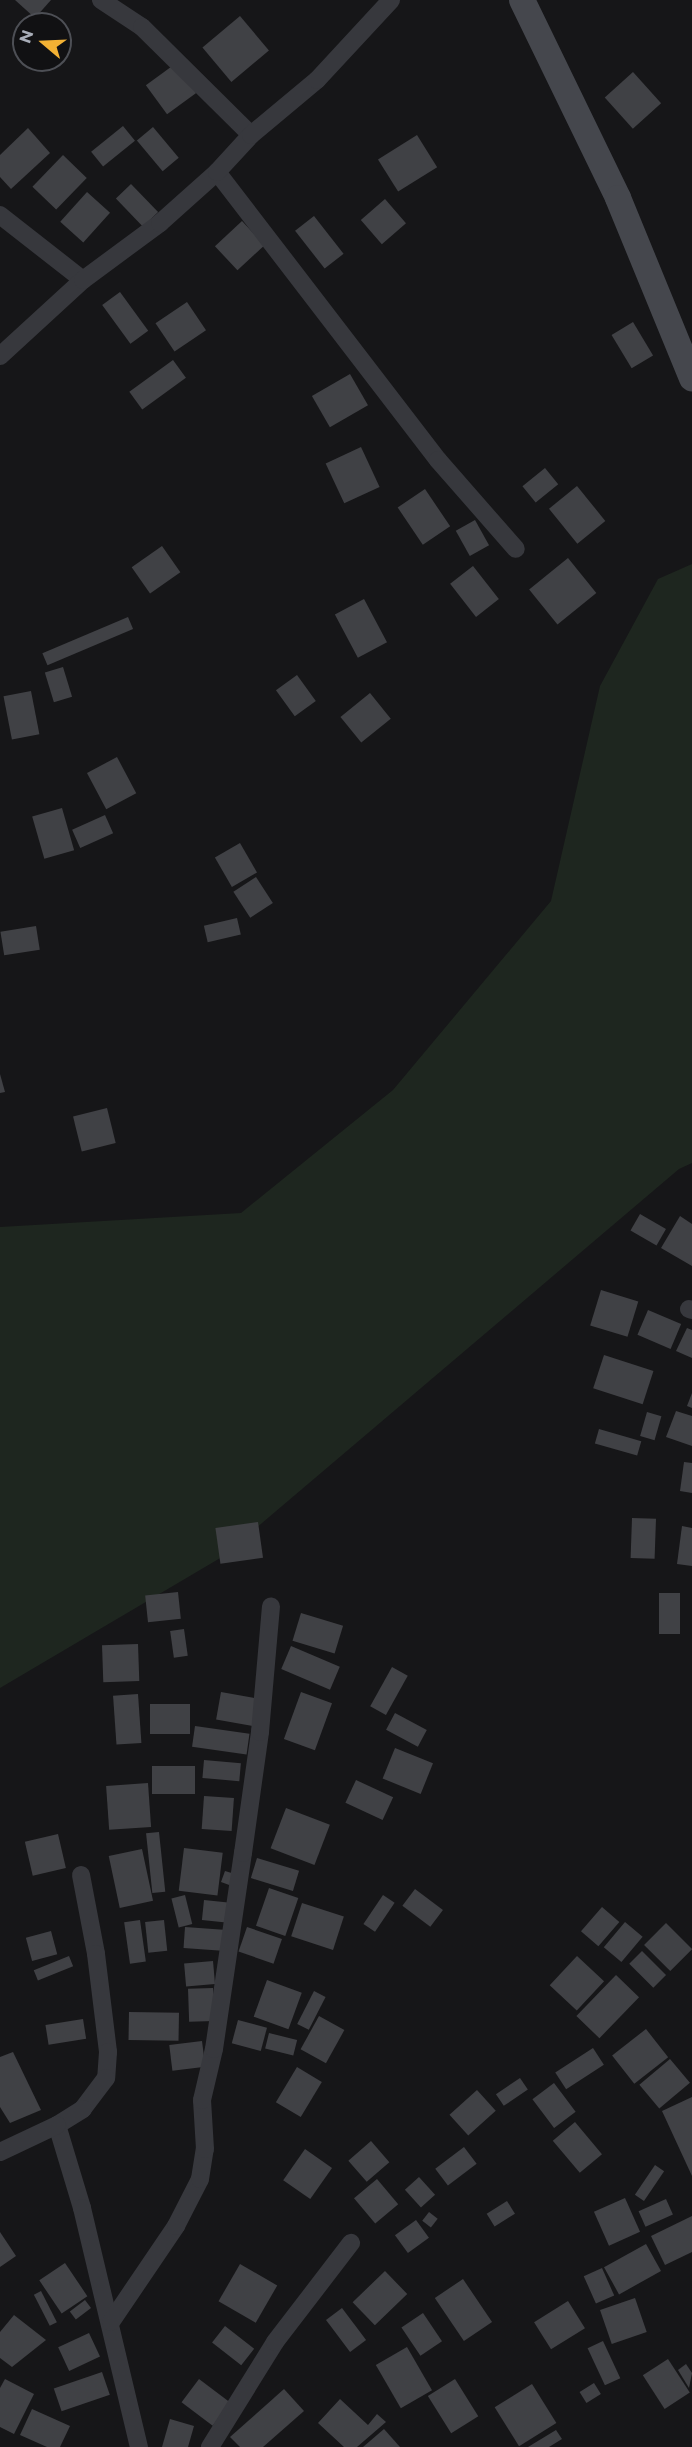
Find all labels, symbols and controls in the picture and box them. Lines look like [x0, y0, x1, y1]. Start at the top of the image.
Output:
north arrow [12, 12, 72, 72]
text: N [15, 27, 37, 46]

